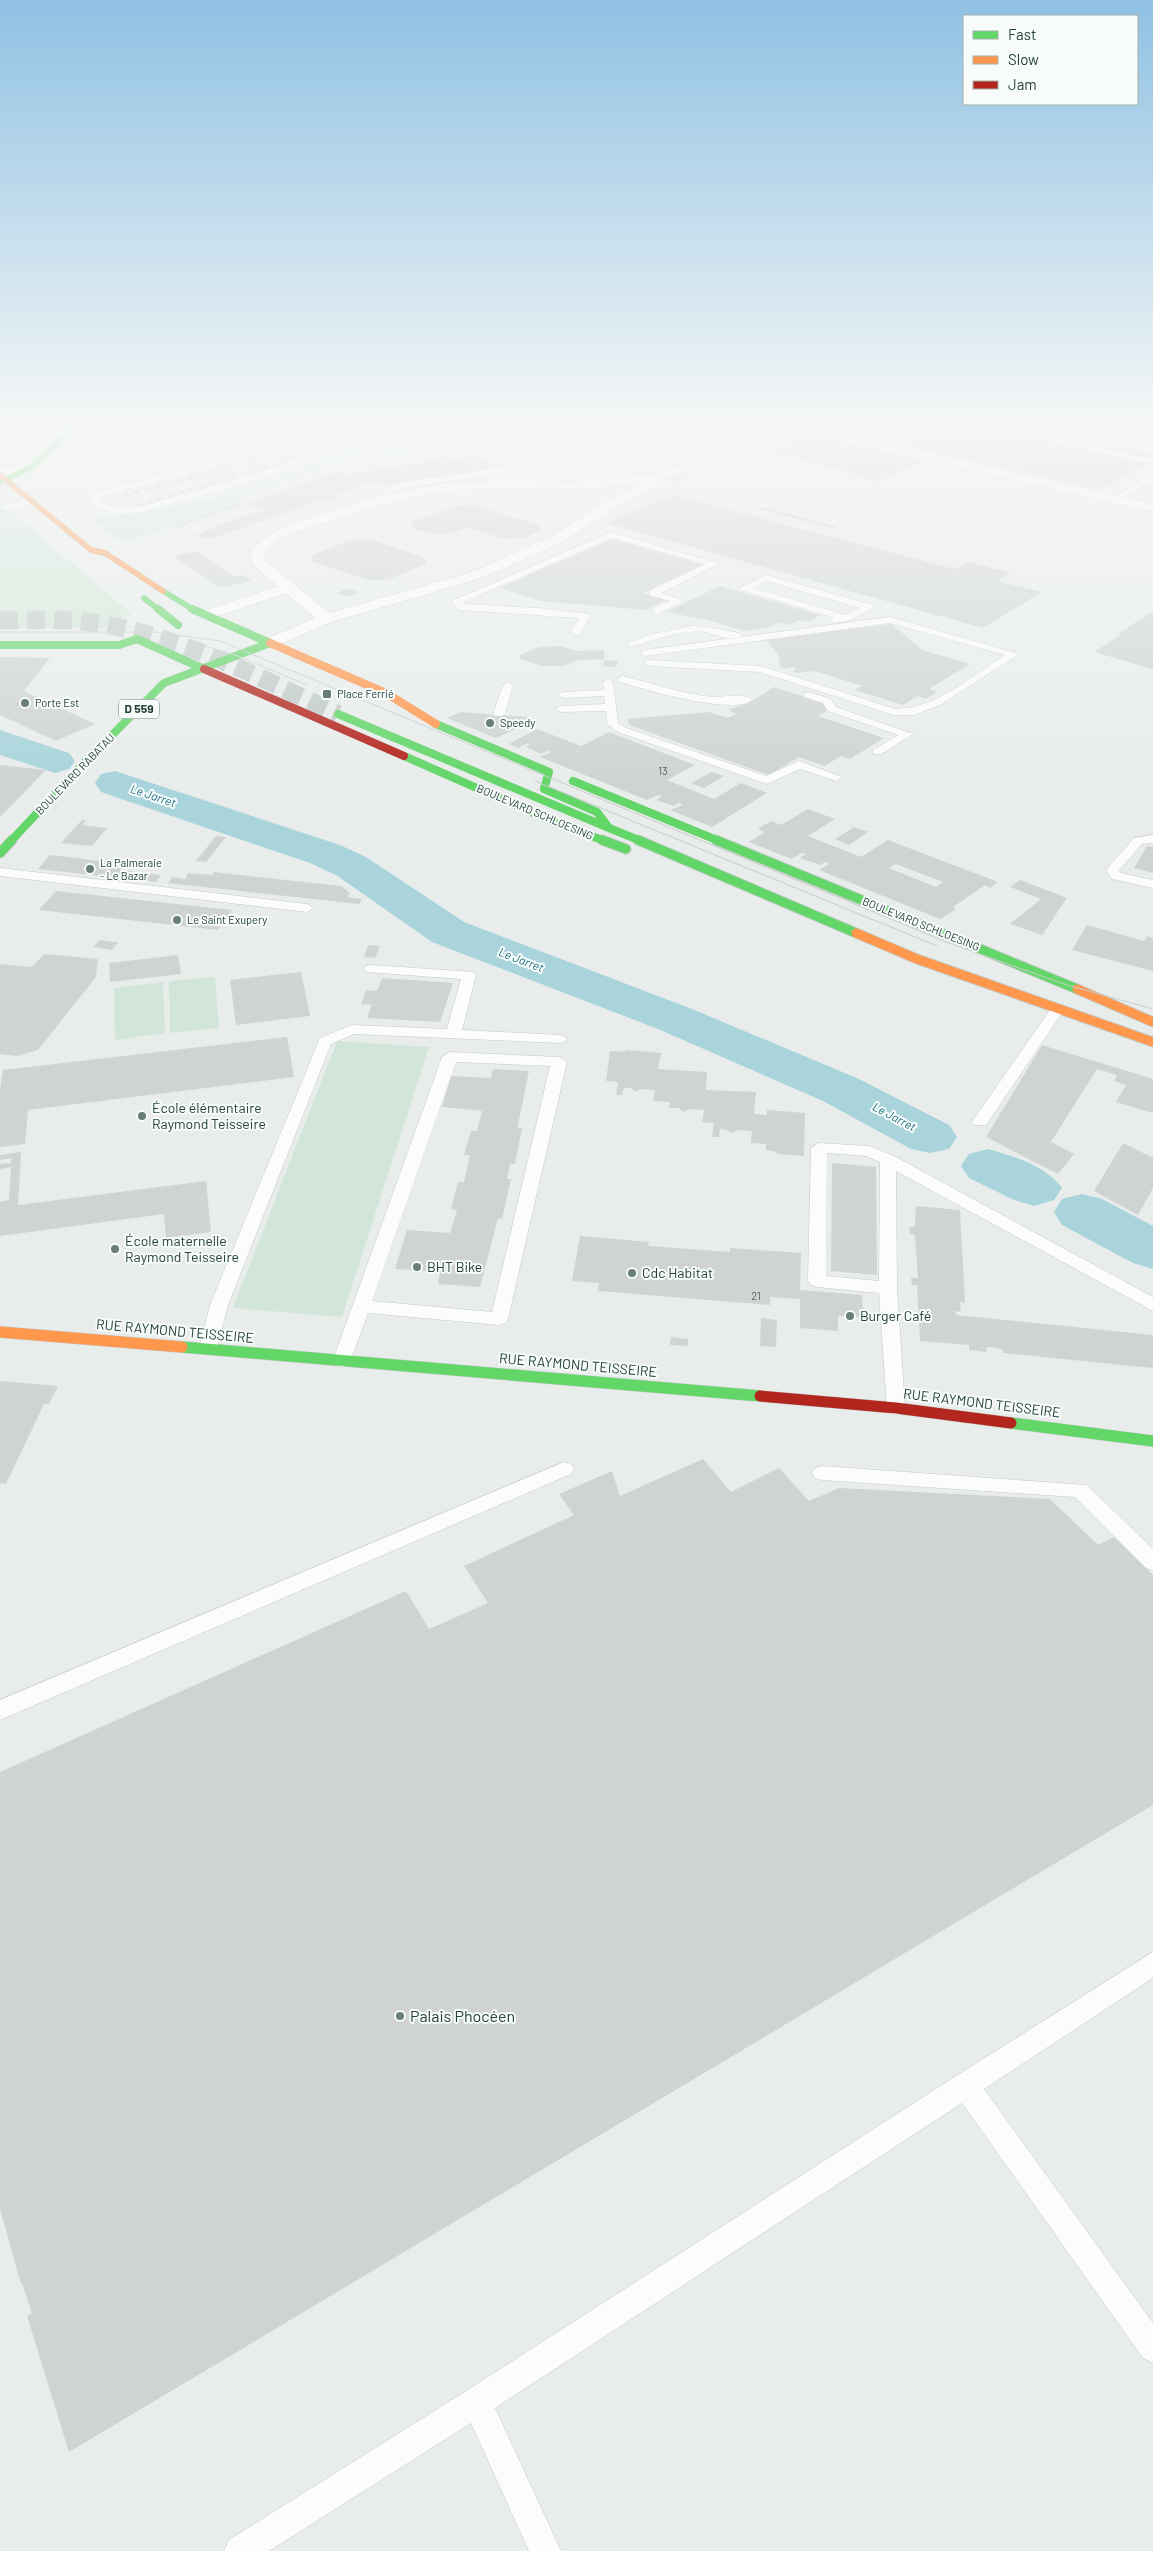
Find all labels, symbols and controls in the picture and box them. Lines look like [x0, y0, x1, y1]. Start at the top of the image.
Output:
legend [963, 15, 1138, 105]
text: Fast [1008, 25, 1036, 43]
text: Slow [1008, 50, 1039, 68]
text: Jam [1008, 75, 1037, 93]
place label: Place Ferrié [337, 687, 394, 700]
marker: Place Ferrié [321, 688, 333, 700]
place label: Porte Est [35, 696, 79, 709]
marker: Porte Est [19, 697, 31, 709]
road number: D 559 [119, 700, 159, 719]
place label: Speedy [500, 716, 535, 729]
marker: Speedy [484, 717, 496, 729]
street label: BOULEVARD RABATAU [33, 730, 117, 817]
house number: 13 [658, 764, 668, 777]
water label: Le Jarret [129, 781, 179, 810]
street label: BOULEVARD SCHLOESING [475, 781, 595, 842]
place label: La Palmeraie - Le Bazar [100, 856, 162, 882]
marker: La Palmeraie - Le Bazar [84, 863, 96, 875]
street label: BOULEVARD SCHLOESING [861, 894, 982, 953]
place label: Le Saint Exupery [187, 913, 267, 926]
marker: Le Saint Exupery [171, 914, 183, 926]
water label: Le Jarret [497, 944, 547, 974]
place label: École élémentaire Raymond Teisseire [152, 1099, 266, 1132]
water label: Le Jarret [870, 1099, 919, 1134]
marker: École élémentaire Raymond Teisseire [136, 1110, 148, 1122]
place label: École maternelle Raymond Teisseire [125, 1232, 239, 1265]
marker: École maternelle Raymond Teisseire [109, 1243, 121, 1255]
place label: BHT Bike [427, 1258, 482, 1275]
marker: BHT Bike [411, 1261, 423, 1273]
place label: Cdc Habitat [642, 1264, 713, 1281]
marker: Cdc Habitat [626, 1267, 638, 1279]
house number: 21 [751, 1289, 761, 1302]
place label: Burger Café [860, 1307, 931, 1324]
marker: Burger Café [844, 1310, 856, 1322]
street label: RUE RAYMOND TEISSEIRE [95, 1315, 255, 1346]
street label: RUE RAYMOND TEISSEIRE [498, 1349, 658, 1380]
street label: RUE RAYMOND TEISSEIRE [902, 1384, 1062, 1421]
place label: Palais Phocéen [410, 2006, 515, 2025]
marker: Palais Phocéen [394, 2010, 406, 2022]

